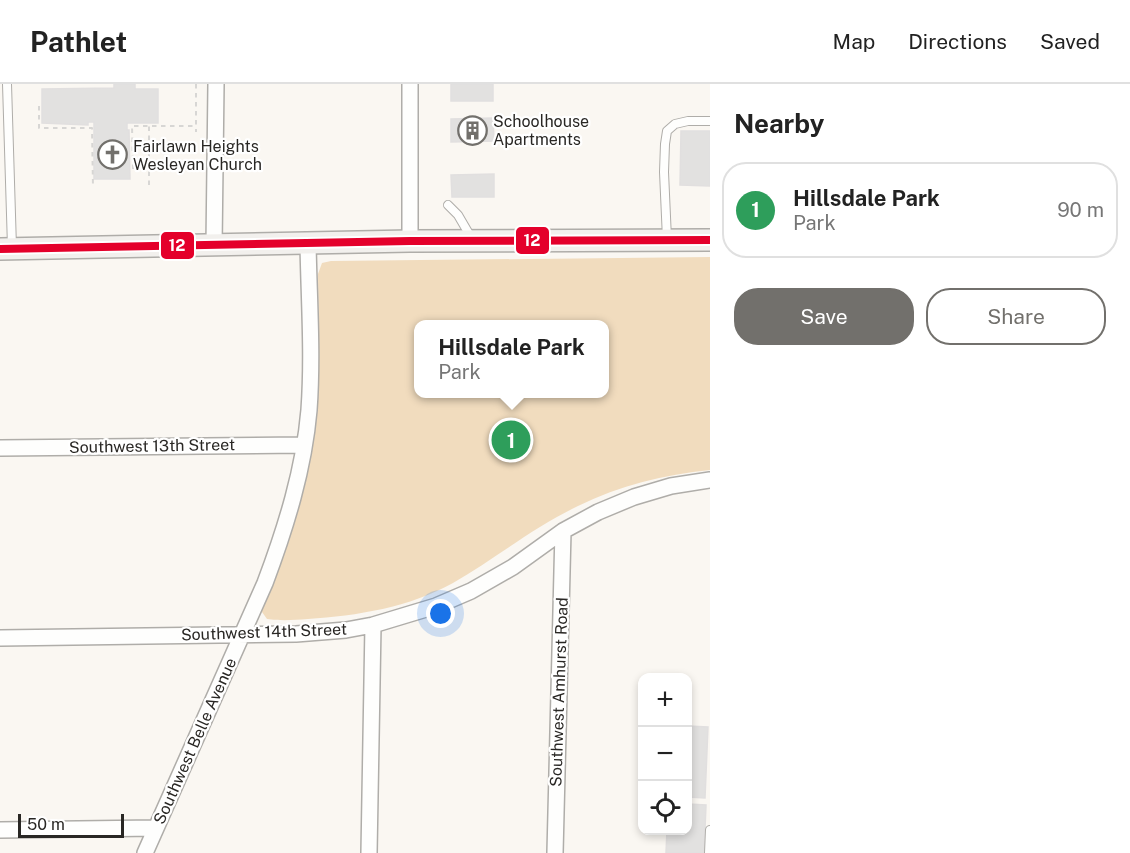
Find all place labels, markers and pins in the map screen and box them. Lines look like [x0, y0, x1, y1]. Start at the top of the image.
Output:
place label: Schoolhouse Apartments [493, 112, 589, 149]
building icon: Schoolhouse Apartments [456, 114, 488, 146]
place label: Fairlawn Heights Wesleyan Church [133, 137, 262, 174]
church icon: Fairlawn Heights Wesleyan Church [96, 139, 128, 171]
pin: 1 [492, 418, 530, 462]

